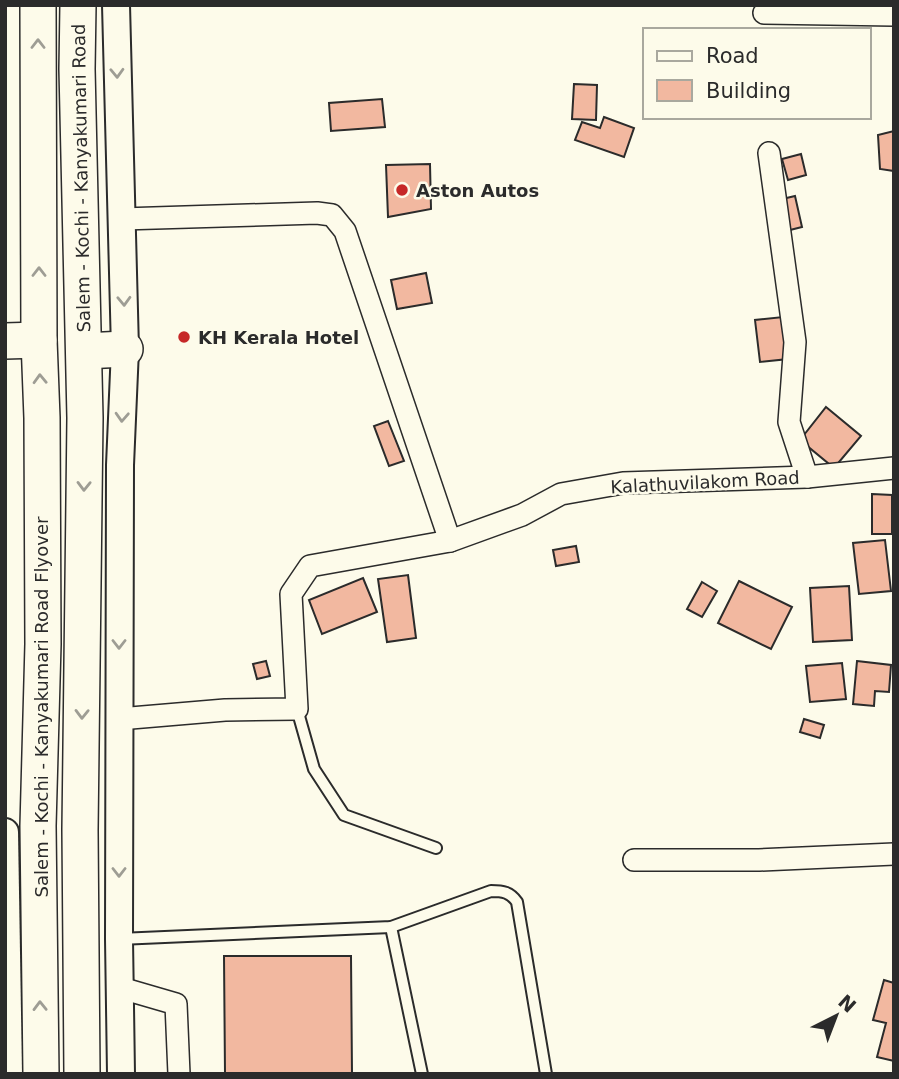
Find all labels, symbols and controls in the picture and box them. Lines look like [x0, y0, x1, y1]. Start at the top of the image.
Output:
street label: Salem - Kochi - Kanyakumari Road [68, 23, 94, 333]
legend [643, 28, 871, 119]
one-way arrow [30, 39, 46, 49]
text: Road [706, 44, 759, 68]
one-way arrow [110, 68, 125, 79]
text: Building [706, 79, 791, 103]
place label: Aston Autos [416, 180, 539, 201]
marker: Aston Autos [394, 182, 410, 198]
one-way arrow [31, 266, 47, 277]
one-way arrow [116, 296, 132, 307]
place label: KH Kerala Hotel [198, 327, 359, 348]
marker: KH Kerala Hotel [176, 329, 192, 345]
one-way arrow [33, 373, 48, 384]
one-way arrow [115, 412, 130, 423]
street label: Kalathuvilakom Road [610, 467, 800, 497]
one-way arrow [76, 482, 92, 492]
street label: Salem - Kochi - Kanyakumari Road Flyover [31, 516, 52, 897]
one-way arrow [111, 640, 127, 650]
one-way arrow [74, 709, 89, 720]
one-way arrow [111, 867, 127, 878]
north arrow [801, 981, 871, 1051]
text: N [834, 990, 861, 1017]
one-way arrow [32, 1000, 48, 1010]

